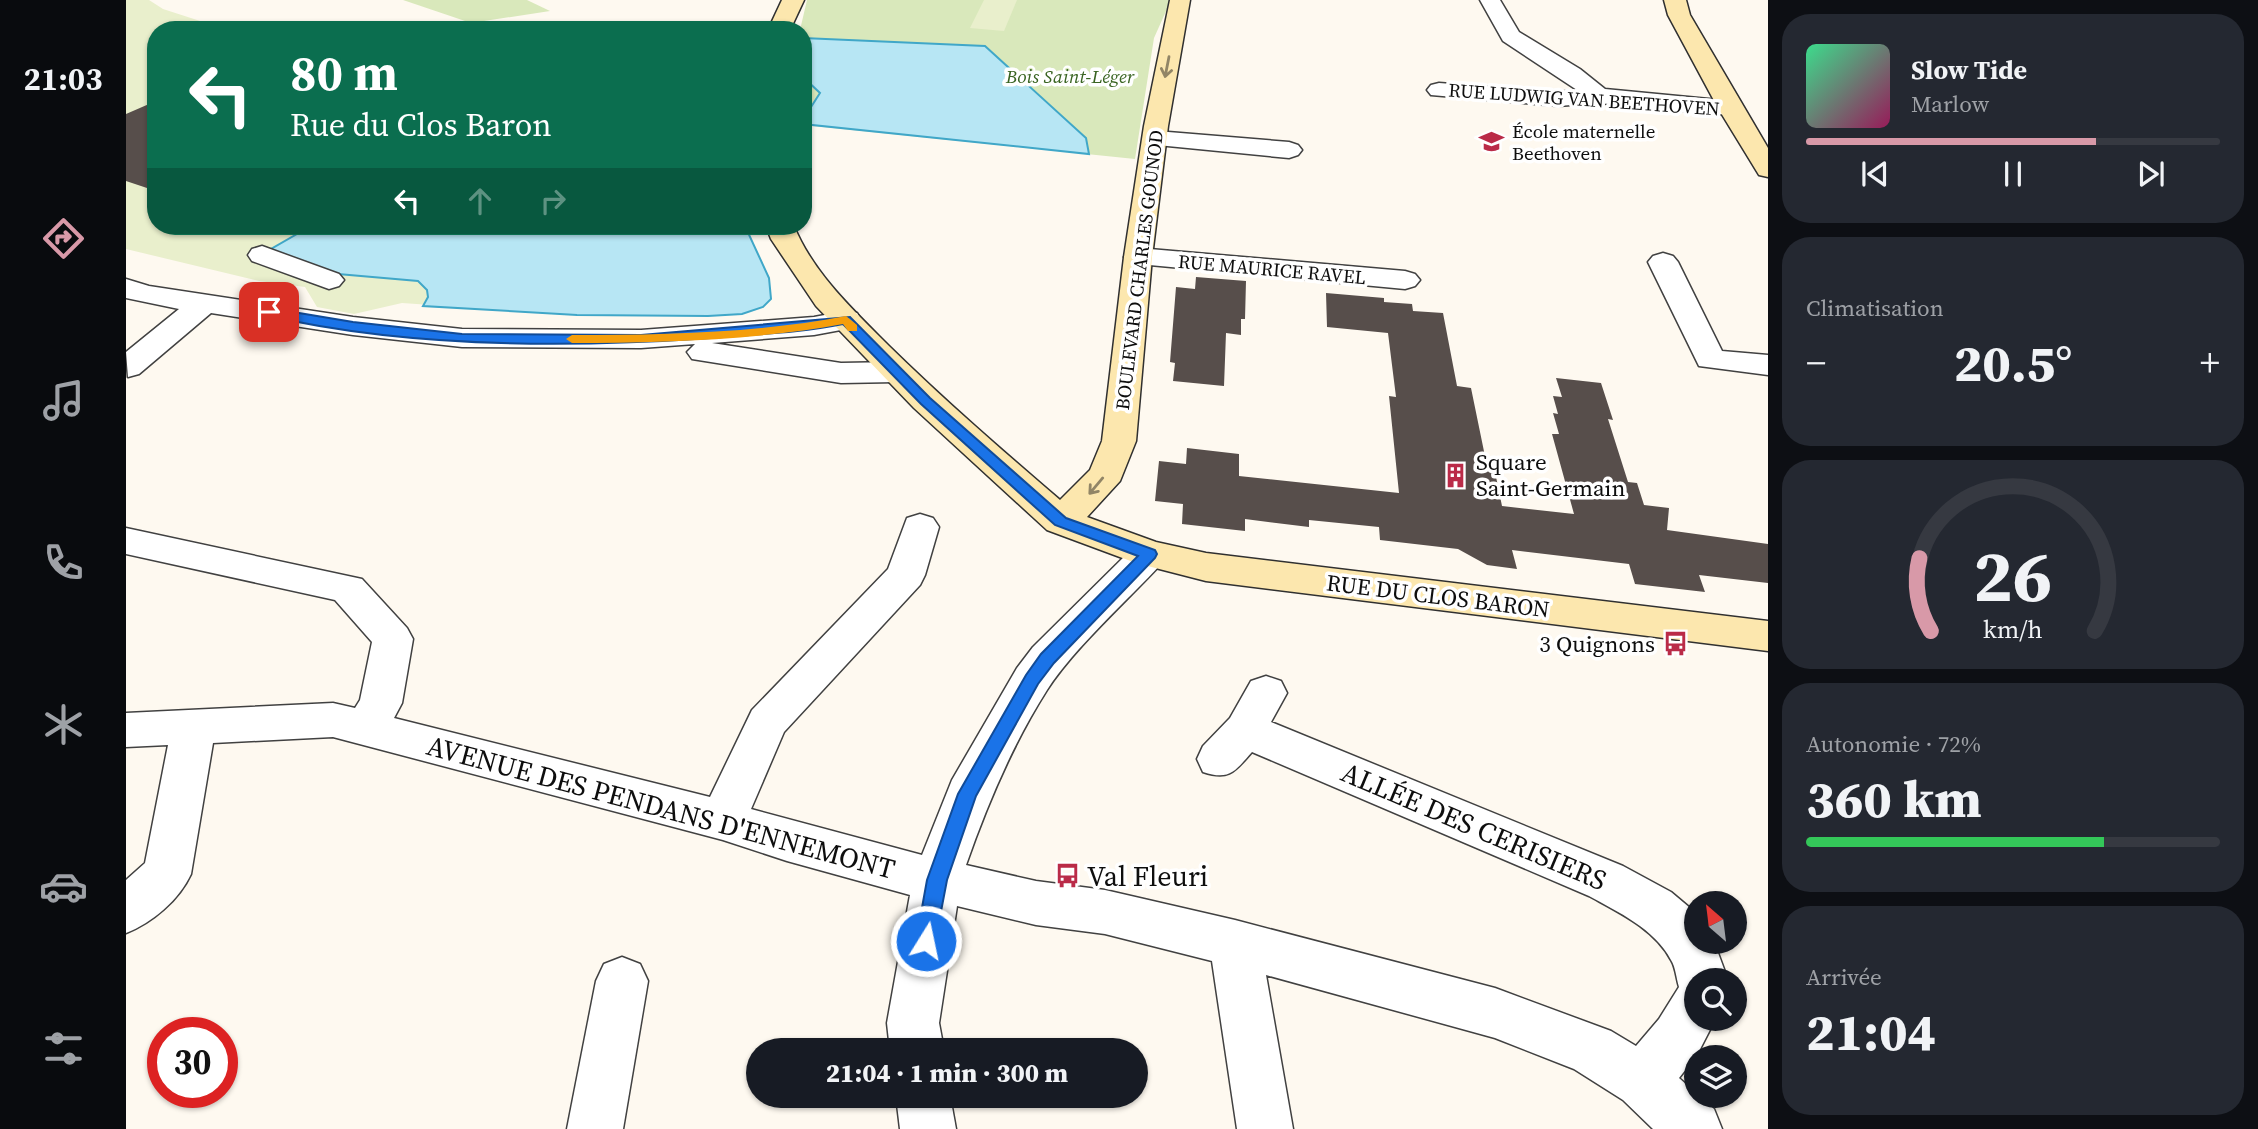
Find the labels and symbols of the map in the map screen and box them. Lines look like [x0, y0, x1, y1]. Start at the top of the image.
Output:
one-way arrow [1160, 55, 1174, 78]
park label: Bois Saint-Léger [1005, 63, 1136, 89]
street label: RUE LUDWIG VAN BEETHOVEN [1448, 77, 1721, 121]
place label: École maternelle Beethoven [1512, 118, 1655, 166]
school or university icon: École maternelle Beethoven [1478, 128, 1506, 156]
street label: BOULEVARD CHARLES GOUNOD [1109, 129, 1169, 411]
street label: RUE MAURICE RAVEL [1177, 248, 1367, 290]
pin [239, 282, 299, 342]
place label: Square Saint-Germain [1476, 446, 1625, 504]
building icon: Square Saint-Germain [1442, 461, 1470, 489]
one-way arrow [1088, 477, 1104, 495]
street label: RUE DU CLOS BARON [1324, 566, 1552, 626]
place label: 3 Quignons [1539, 628, 1655, 660]
bus stop icon: 3 Quignons [1661, 630, 1689, 658]
street label: AVENUE DES PENDANS D'ENNEMONT [423, 726, 899, 888]
street label: ALLÉE DES CERISIERS [1336, 753, 1612, 899]
place label: Val Fleuri [1087, 857, 1208, 895]
bus stop icon: Val Fleuri [1053, 862, 1081, 890]
north arrow [1684, 891, 1746, 954]
position arrow [889, 904, 963, 978]
speed limit sign: 30 [147, 1017, 238, 1108]

